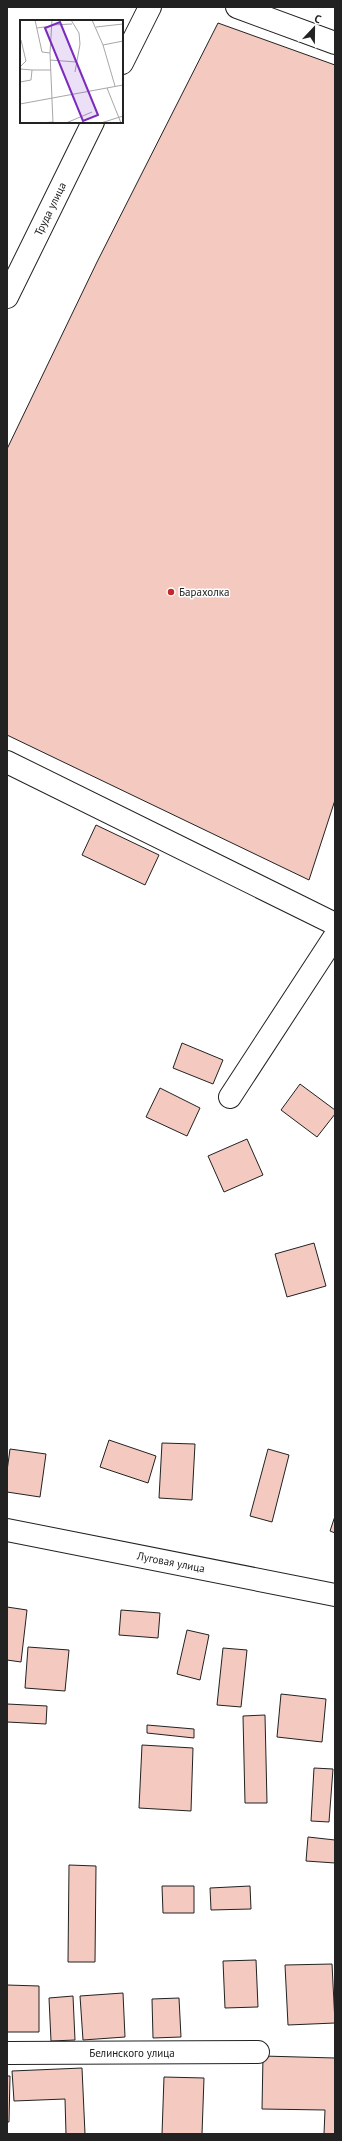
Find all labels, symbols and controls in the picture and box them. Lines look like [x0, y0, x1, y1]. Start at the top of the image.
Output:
north arrow [294, 8, 334, 48]
text: С [312, 11, 323, 26]
inset map [20, 20, 123, 123]
street label: Труда улица [31, 180, 69, 238]
place label: Барахолка [179, 585, 229, 599]
marker: Барахолка [166, 587, 176, 597]
street label: Луговая улица [135, 1548, 206, 1575]
street label: Белинского улица [89, 2046, 175, 2060]

